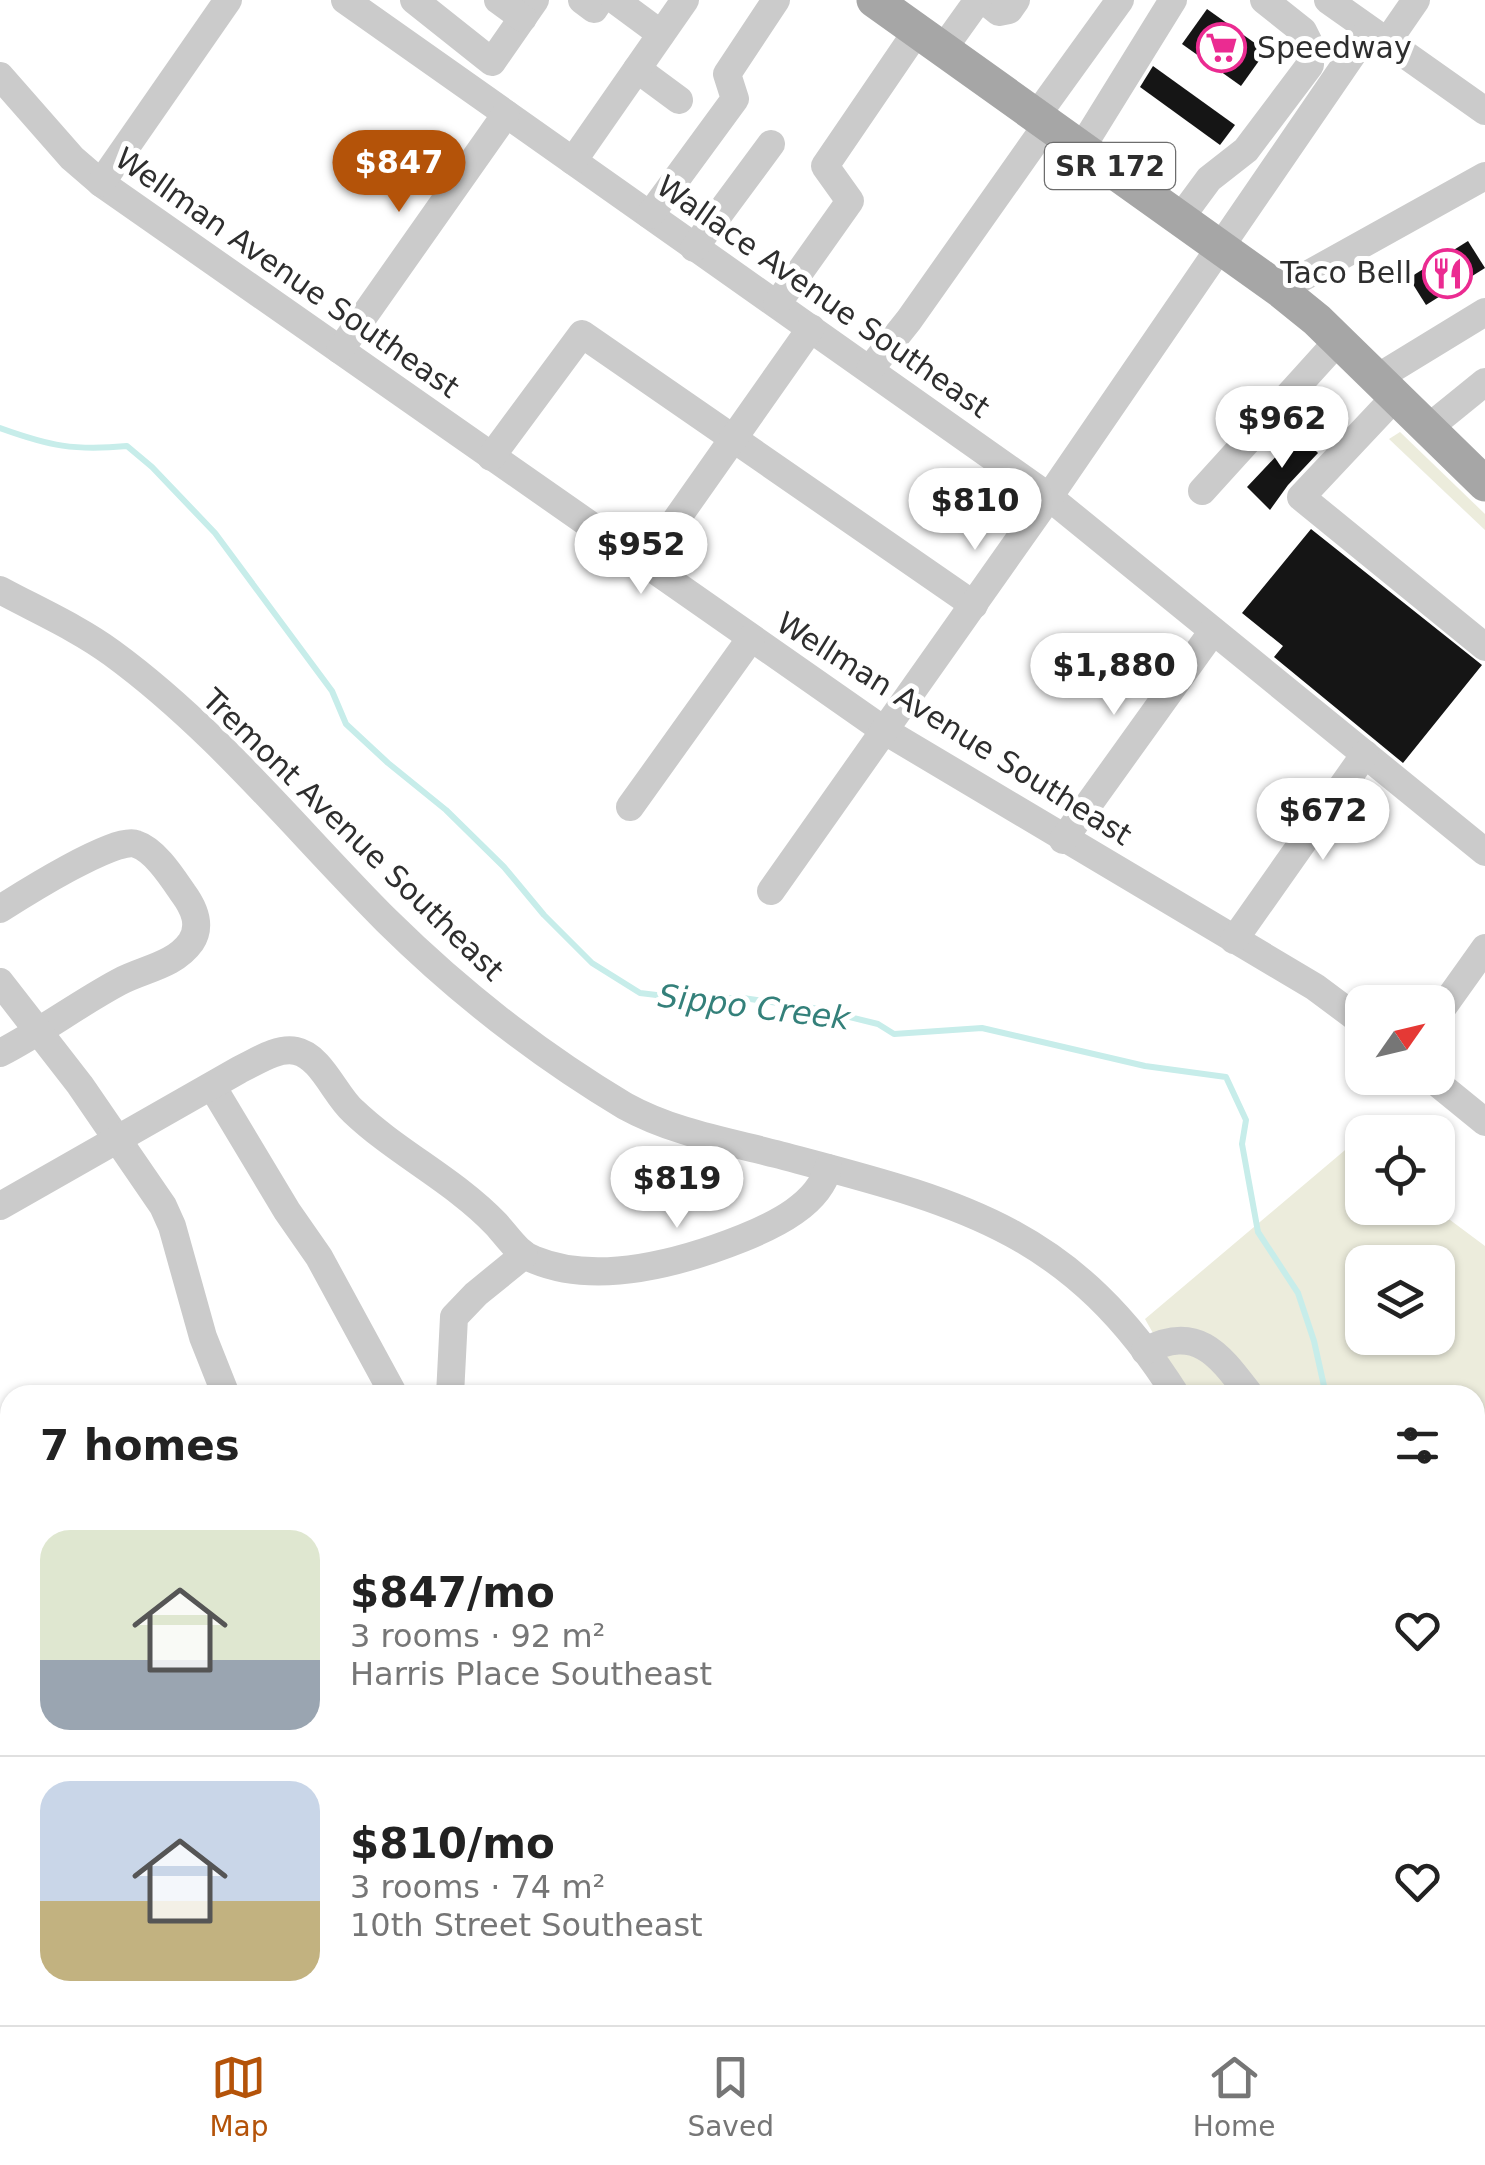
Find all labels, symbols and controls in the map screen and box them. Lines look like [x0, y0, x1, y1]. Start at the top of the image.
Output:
supermarket icon: Speedway [1196, 22, 1248, 74]
place label: Speedway [1257, 30, 1412, 65]
pin: $847 [340, 130, 458, 215]
street label: Wellman Avenue Southeast [109, 140, 466, 405]
text: $847 [354, 143, 444, 181]
road number: SR 172 [1045, 143, 1175, 189]
street label: Wallace Avenue Southeast [650, 168, 997, 425]
restaurant icon: Taco Bell [1421, 247, 1473, 299]
place label: Taco Bell [1279, 255, 1412, 290]
pin: $962 [1223, 386, 1341, 471]
text: $962 [1237, 399, 1327, 437]
pin: $810 [916, 468, 1034, 553]
text: $810 [930, 481, 1020, 519]
pin: $952 [582, 512, 700, 597]
text: $952 [596, 525, 686, 563]
street label: Wellman Avenue Southeast [770, 605, 1138, 853]
pin: $1,880 [1033, 633, 1195, 718]
text: $1,880 [1052, 646, 1176, 684]
street label: Tremont Avenue Southeast [195, 681, 511, 988]
pin: $672 [1264, 778, 1382, 863]
text: $672 [1278, 791, 1368, 829]
water label: Sippo Creek [656, 976, 854, 1038]
north arrow [1345, 985, 1455, 1095]
map controls [1345, 985, 1455, 1355]
button: locate [1345, 1115, 1455, 1225]
pin: $819 [618, 1146, 736, 1231]
text: $819 [632, 1159, 722, 1197]
button: layers [1345, 1245, 1455, 1355]
icon: filters [1390, 1418, 1445, 1473]
text: 7 homes [40, 1421, 240, 1470]
text: $847/mo [350, 1568, 555, 1617]
icon: home [120, 1570, 240, 1690]
icon: heart [1390, 1603, 1445, 1658]
text: 3 rooms · 92 m² [350, 1617, 605, 1655]
text: Harris Place Southeast [350, 1655, 712, 1693]
text: $810/mo [350, 1819, 555, 1868]
icon: home [120, 1821, 240, 1941]
icon: heart [1390, 1854, 1445, 1909]
text: 3 rooms · 74 m² [350, 1868, 605, 1906]
text: 10th Street Southeast [350, 1906, 703, 1944]
tab: Map [209, 2050, 269, 2143]
tab: Saved [687, 2050, 774, 2143]
tab: Home [1193, 2050, 1276, 2143]

